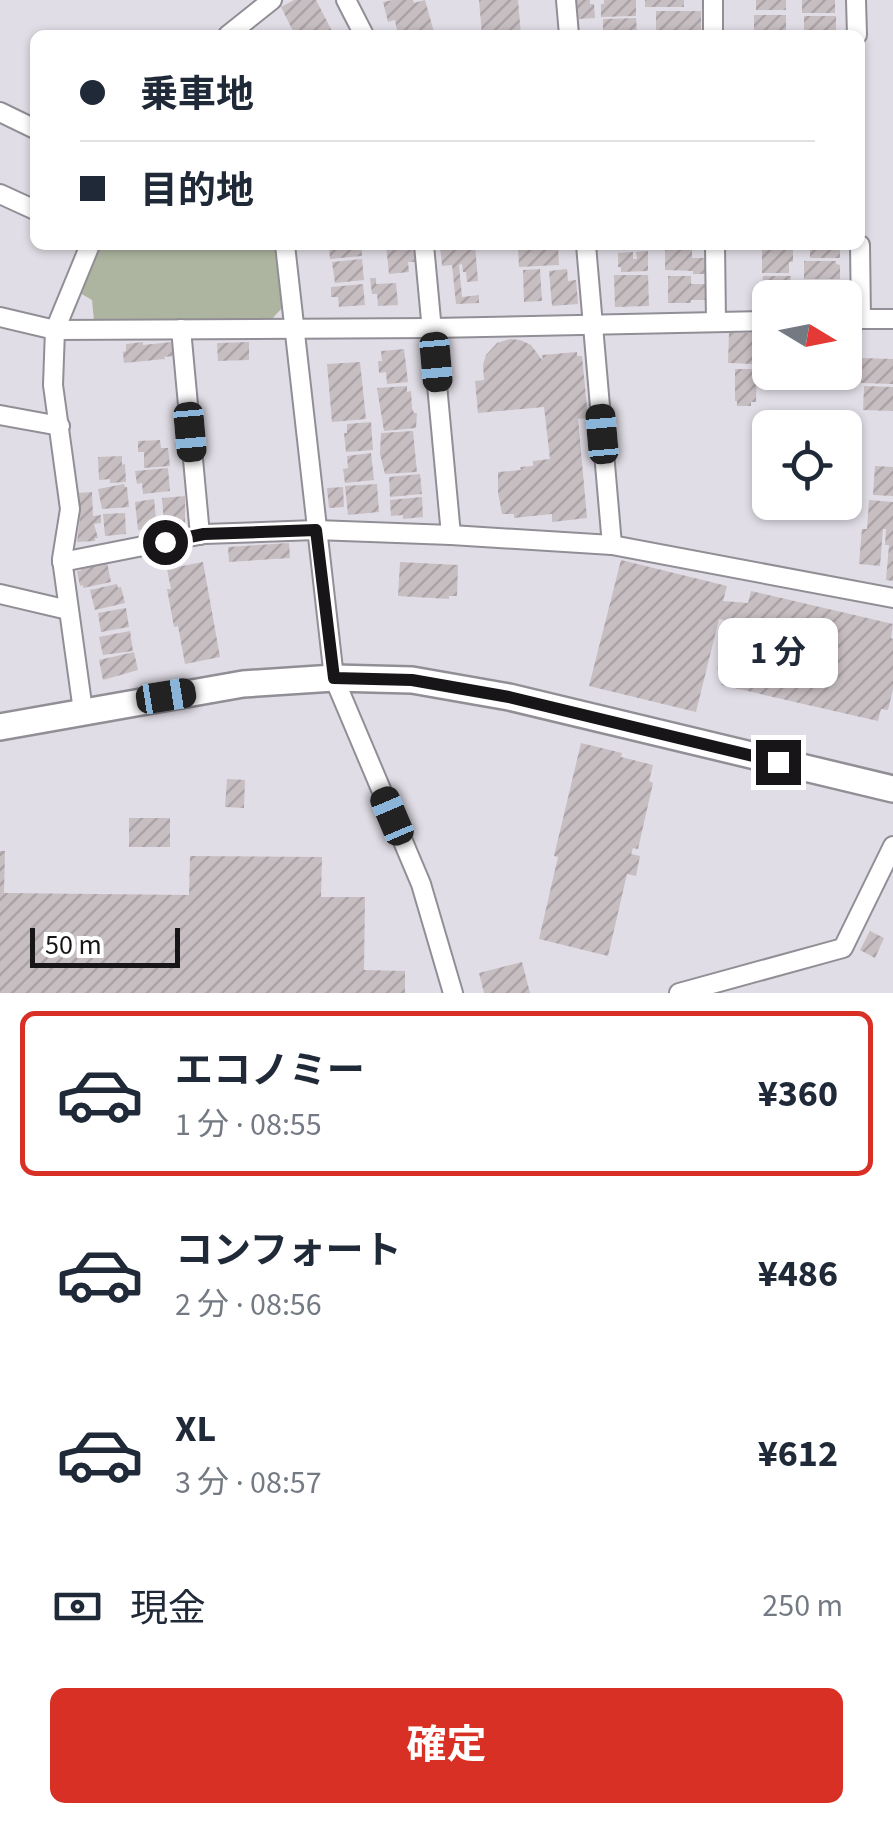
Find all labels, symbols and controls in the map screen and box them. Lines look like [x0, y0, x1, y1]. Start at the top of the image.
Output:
text: 乗車地 [140, 68, 254, 122]
text: 目的地 [140, 164, 254, 218]
north arrow [752, 280, 862, 390]
map controls [752, 280, 862, 520]
car [418, 331, 454, 393]
car [172, 401, 208, 463]
car [584, 403, 620, 465]
button: locate [752, 410, 862, 520]
route start [143, 520, 188, 565]
callout: 1 分 [718, 617, 838, 687]
text: 1 分 [750, 630, 806, 676]
car [134, 676, 198, 716]
route end [756, 740, 801, 785]
car [366, 783, 418, 849]
scale bar [30, 923, 180, 968]
text: 50 m [45, 925, 102, 965]
text: エコノミー [175, 1044, 365, 1098]
icon: car [55, 1049, 145, 1139]
text: ¥360 [758, 1067, 838, 1121]
text: 1 分 · 08:55 [175, 1102, 322, 1148]
text: コンフォート [175, 1224, 402, 1278]
icon: car [55, 1229, 145, 1319]
text: ¥486 [758, 1247, 838, 1301]
text: 2 分 · 08:56 [175, 1282, 322, 1328]
text: XL [175, 1402, 216, 1456]
icon: car [55, 1409, 145, 1499]
text: ¥612 [758, 1427, 838, 1481]
text: 3 分 · 08:57 [175, 1460, 322, 1506]
icon: cash [50, 1579, 105, 1634]
text: 現金 [130, 1582, 206, 1636]
text: 250 m [762, 1583, 843, 1629]
button: 確定 [50, 1688, 843, 1803]

